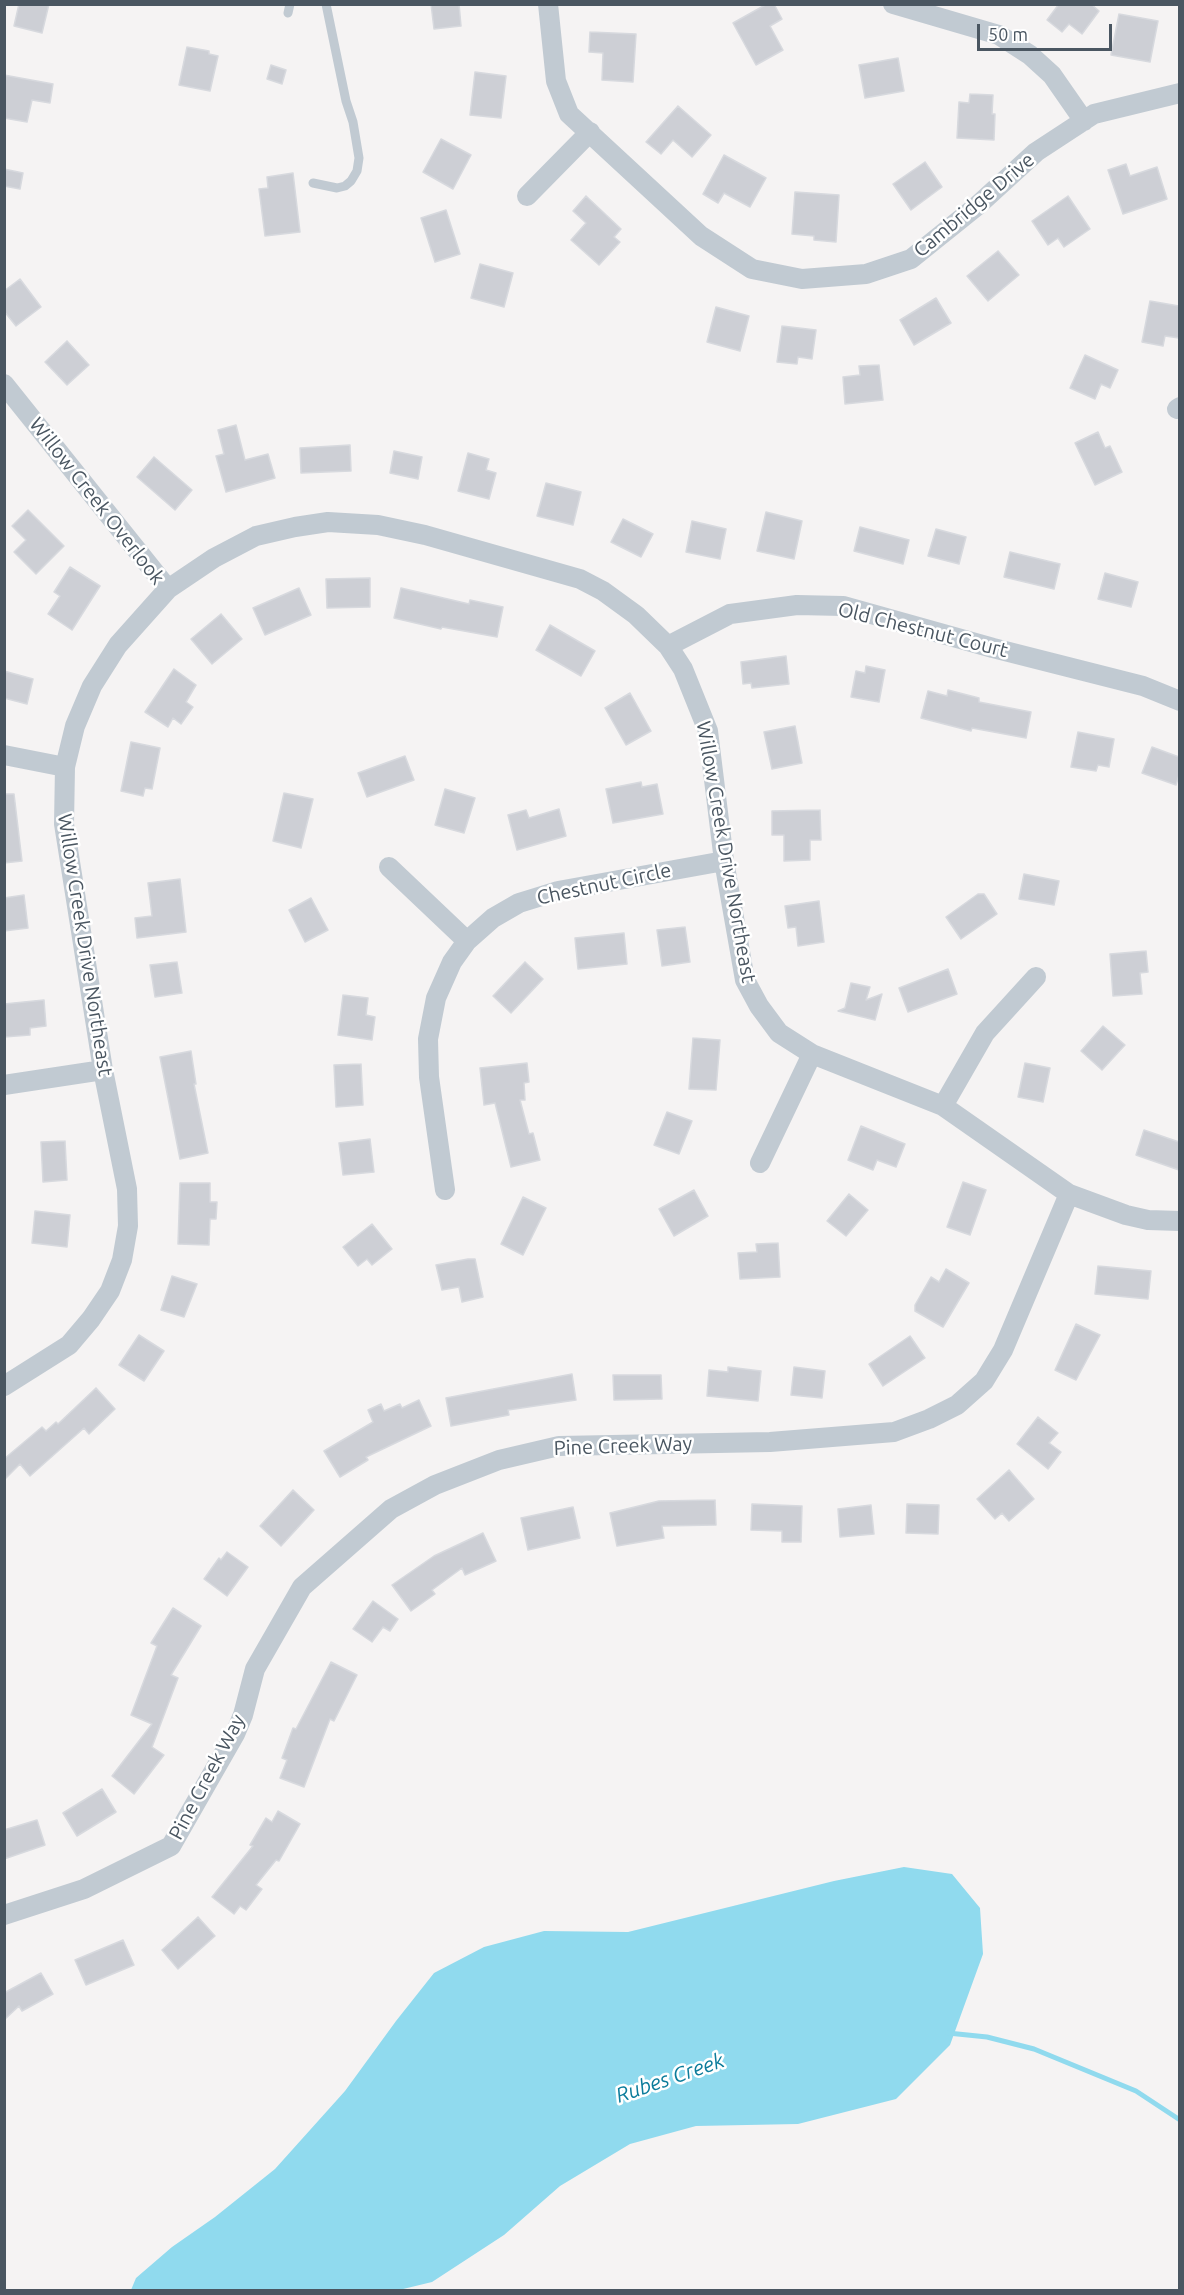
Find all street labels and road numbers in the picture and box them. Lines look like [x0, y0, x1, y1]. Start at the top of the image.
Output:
street label: Cambridge Drive [909, 148, 1039, 262]
street label: Willow Creek Overlook [24, 413, 170, 589]
street label: Old Chestnut Court [835, 597, 1011, 663]
street label: Willow Creek Drive Northeast [691, 719, 761, 985]
street label: Willow Creek Drive Northeast [52, 812, 118, 1078]
street label: Chestnut Circle [535, 858, 673, 910]
street label: Pine Creek Way [553, 1432, 693, 1460]
street label: Pine Creek Way [164, 1710, 250, 1844]

